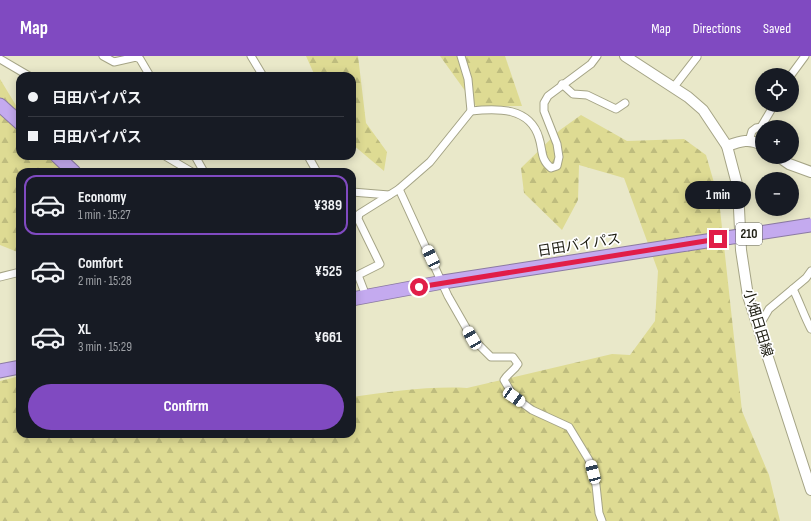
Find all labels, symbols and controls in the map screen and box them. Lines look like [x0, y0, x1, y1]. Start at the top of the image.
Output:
text: Map [20, 17, 48, 40]
text: Map [651, 20, 671, 37]
text: Directions [693, 20, 741, 37]
text: Saved [763, 20, 791, 37]
map controls [755, 68, 799, 216]
button: locate [755, 68, 799, 112]
text: 日田バイパス [52, 89, 142, 108]
button: + [755, 120, 799, 164]
text: 日田バイパス [52, 128, 142, 147]
button: − [755, 172, 799, 216]
callout: 1 min [685, 181, 751, 209]
icon: car [30, 187, 66, 223]
text: 1 min [706, 187, 730, 203]
text: Economy [78, 188, 127, 207]
text: ¥389 [313, 196, 342, 215]
text: 1 min · 15:27 [78, 207, 130, 223]
road number: 210 [736, 223, 762, 245]
street label: 日田バイパス [536, 230, 622, 260]
route end [709, 230, 727, 248]
car [420, 244, 442, 270]
icon: car [30, 253, 66, 289]
text: Comfort [78, 254, 123, 273]
text: ¥525 [315, 262, 342, 281]
text: 2 min · 15:28 [78, 273, 132, 289]
route start [410, 278, 428, 296]
street label: 小畑日田線 [740, 287, 776, 359]
icon: car [30, 319, 66, 355]
text: XL [78, 320, 91, 339]
car [461, 325, 483, 351]
text: ¥661 [314, 328, 342, 347]
text: 3 min · 15:29 [78, 339, 132, 355]
button: Confirm [28, 384, 344, 430]
car [501, 385, 527, 409]
car [584, 459, 602, 485]

